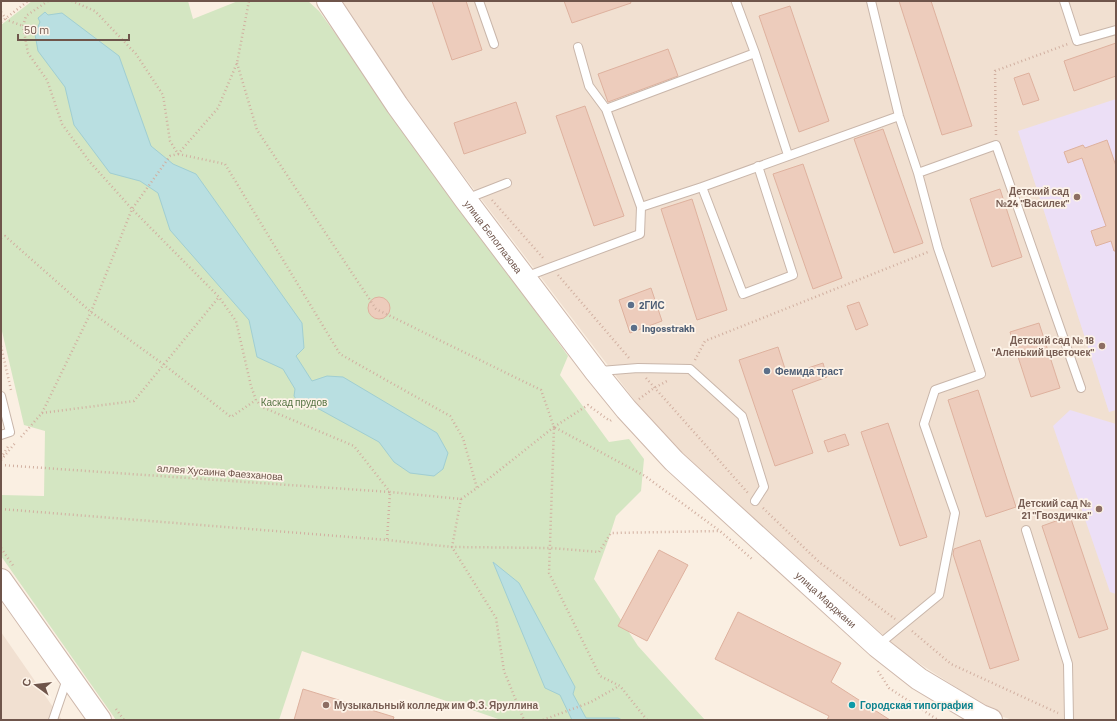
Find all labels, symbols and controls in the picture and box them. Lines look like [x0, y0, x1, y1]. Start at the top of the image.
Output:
scale bar [18, 16, 129, 42]
text: 50 m [24, 22, 49, 36]
place label: Детский сад №24 "Василек" [996, 185, 1070, 209]
marker: Детский сад №24 "Василек" [1072, 192, 1082, 202]
street label: улица Белоглазова [462, 198, 525, 276]
place label: 2ГИС [639, 299, 665, 311]
marker: 2ГИС [626, 300, 636, 310]
place label: Ingosstrakh [642, 322, 695, 334]
marker: Ingosstrakh [629, 323, 639, 333]
place label: Детский сад № 18 "Аленький цветочек" [992, 334, 1095, 358]
marker: Детский сад № 18 "Аленький цветочек" [1097, 341, 1107, 351]
place label: Фемида траст [775, 365, 844, 377]
marker: Фемида траст [762, 366, 772, 376]
park label: Каскад прудов [261, 396, 327, 408]
street label: аллея Хусаина Фаезханова [157, 462, 284, 482]
place label: Детский сад № 21 "Гвоздичка" [1018, 497, 1091, 521]
marker: Детский сад № 21 "Гвоздичка" [1094, 504, 1104, 514]
street label: улица Марджани [793, 569, 859, 630]
north arrow [16, 665, 56, 705]
text: С [19, 677, 33, 688]
place label: Музыкальный колледж им Ф.З. Яруллина [334, 699, 539, 711]
place label: Городская типография [860, 699, 973, 711]
marker: Музыкальный колледж им Ф.З. Яруллина [321, 700, 331, 710]
marker: Городская типография [847, 700, 857, 710]

